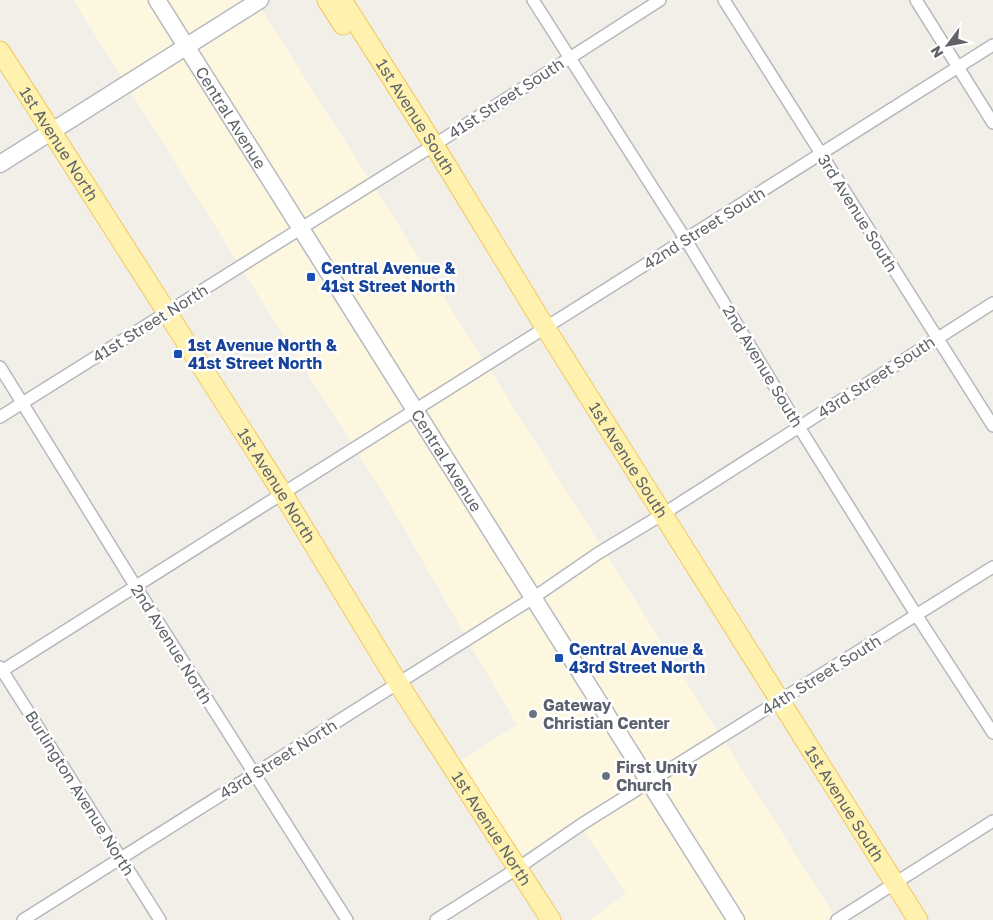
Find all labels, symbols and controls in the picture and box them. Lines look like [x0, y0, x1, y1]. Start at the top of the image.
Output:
north arrow [923, 20, 973, 70]
text: N [927, 43, 947, 61]
street label: 41st Street South [445, 53, 567, 143]
street label: 1st Avenue South [372, 55, 460, 178]
street label: Central Avenue [191, 63, 271, 172]
street label: 1st Avenue North [15, 83, 103, 205]
street label: 3rd Avenue South [814, 150, 902, 276]
street label: 42nd Street South [639, 182, 769, 274]
place label: Central Avenue & 41st Street North [321, 258, 456, 296]
marker: Central Avenue & 41st Street North [305, 271, 317, 283]
street label: 41st Street North [89, 279, 211, 367]
street label: 2nd Avenue South [719, 301, 807, 431]
street label: 43rd Street South [813, 332, 939, 422]
place label: 1st Avenue North & 41st Street North [188, 335, 338, 373]
marker: 1st Avenue North & 41st Street North [172, 348, 184, 360]
street label: 1st Avenue South [585, 398, 673, 522]
street label: Central Avenue [407, 406, 486, 515]
street label: 1st Avenue North [233, 424, 320, 546]
street label: 2nd Avenue North [127, 580, 217, 708]
street label: 44th Street South [758, 630, 884, 720]
place label: Central Avenue & 43rd Street North [569, 639, 705, 677]
marker: Central Avenue & 43rd Street North [553, 652, 565, 664]
place label: Gateway Christian Center [543, 695, 670, 733]
street label: Burlington Avenue North [21, 707, 139, 879]
marker: Gateway Christian Center [527, 708, 539, 720]
street label: 43rd Street North [215, 715, 341, 803]
street label: 1st Avenue South [801, 742, 889, 865]
place label: First Unity Church [616, 757, 698, 795]
street label: 1st Avenue North [448, 768, 536, 889]
marker: First Unity Church [600, 770, 612, 782]

